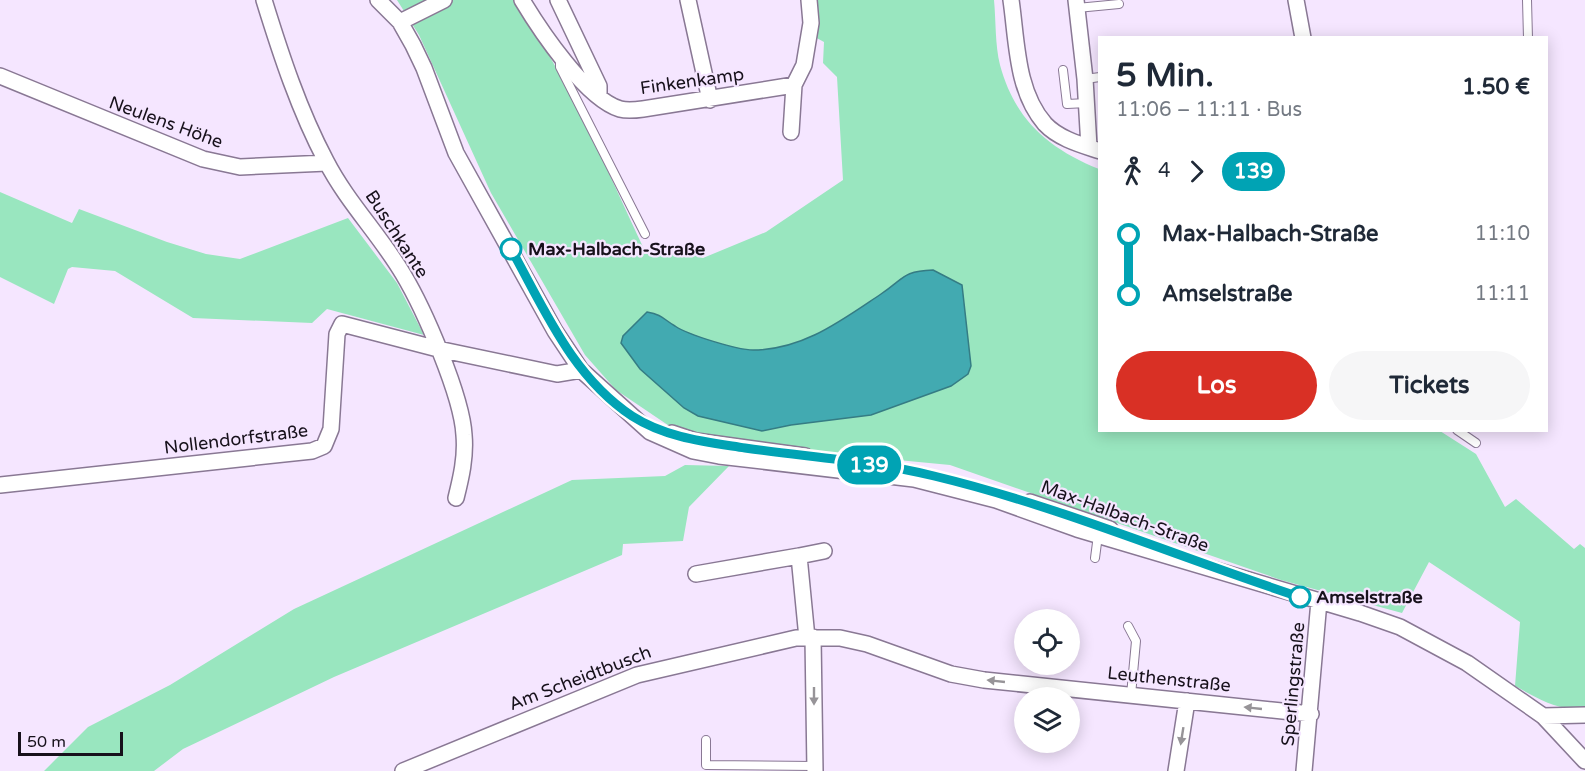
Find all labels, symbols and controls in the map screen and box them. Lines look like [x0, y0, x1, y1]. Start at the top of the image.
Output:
text: 5 Min. [1116, 56, 1214, 95]
street label: Finkenkamp [639, 63, 745, 99]
text: 1.50 € [1462, 74, 1530, 100]
street label: Neulens Höhe [106, 91, 226, 153]
text: 11:06 – 11:11 · Bus [1116, 98, 1302, 122]
icon: walk [1116, 155, 1149, 188]
icon: forward [1180, 155, 1213, 188]
text: 4 [1158, 159, 1171, 183]
text: 139 [1234, 159, 1273, 184]
street label: Buschkante [361, 186, 433, 282]
text: Max-Halbach-Straße [1162, 221, 1378, 247]
text: 11:10 [1475, 222, 1530, 246]
marker: Max-Halbach-Straße [500, 238, 522, 260]
place label: Max-Halbach-Straße [528, 238, 705, 260]
text: Amselstraße [1162, 281, 1292, 307]
text: 11:11 [1475, 282, 1530, 306]
button: Los [1116, 351, 1317, 420]
button: Tickets [1329, 351, 1530, 420]
street label: Nollendorfstraße [163, 419, 309, 459]
line badge: 139 [834, 446, 904, 484]
text: 139 [849, 453, 889, 478]
street label: Max-Halbach-Straße [1038, 475, 1212, 557]
marker: Amselstraße [1289, 586, 1311, 608]
place label: Amselstraße [1316, 586, 1423, 608]
map controls [1014, 609, 1080, 753]
button: locate [1014, 609, 1080, 675]
street label: Sperlingstraße [1277, 621, 1309, 747]
street label: Am Scheidtbusch [506, 641, 654, 715]
street label: Leuthenstraße [1106, 662, 1232, 696]
one-way arrow [987, 676, 1006, 686]
one-way arrow [809, 686, 819, 705]
button: layers [1014, 687, 1080, 753]
one-way arrow [1244, 703, 1263, 713]
one-way arrow [1177, 727, 1186, 746]
scale bar [18, 729, 123, 756]
text: 50 m [27, 732, 66, 752]

